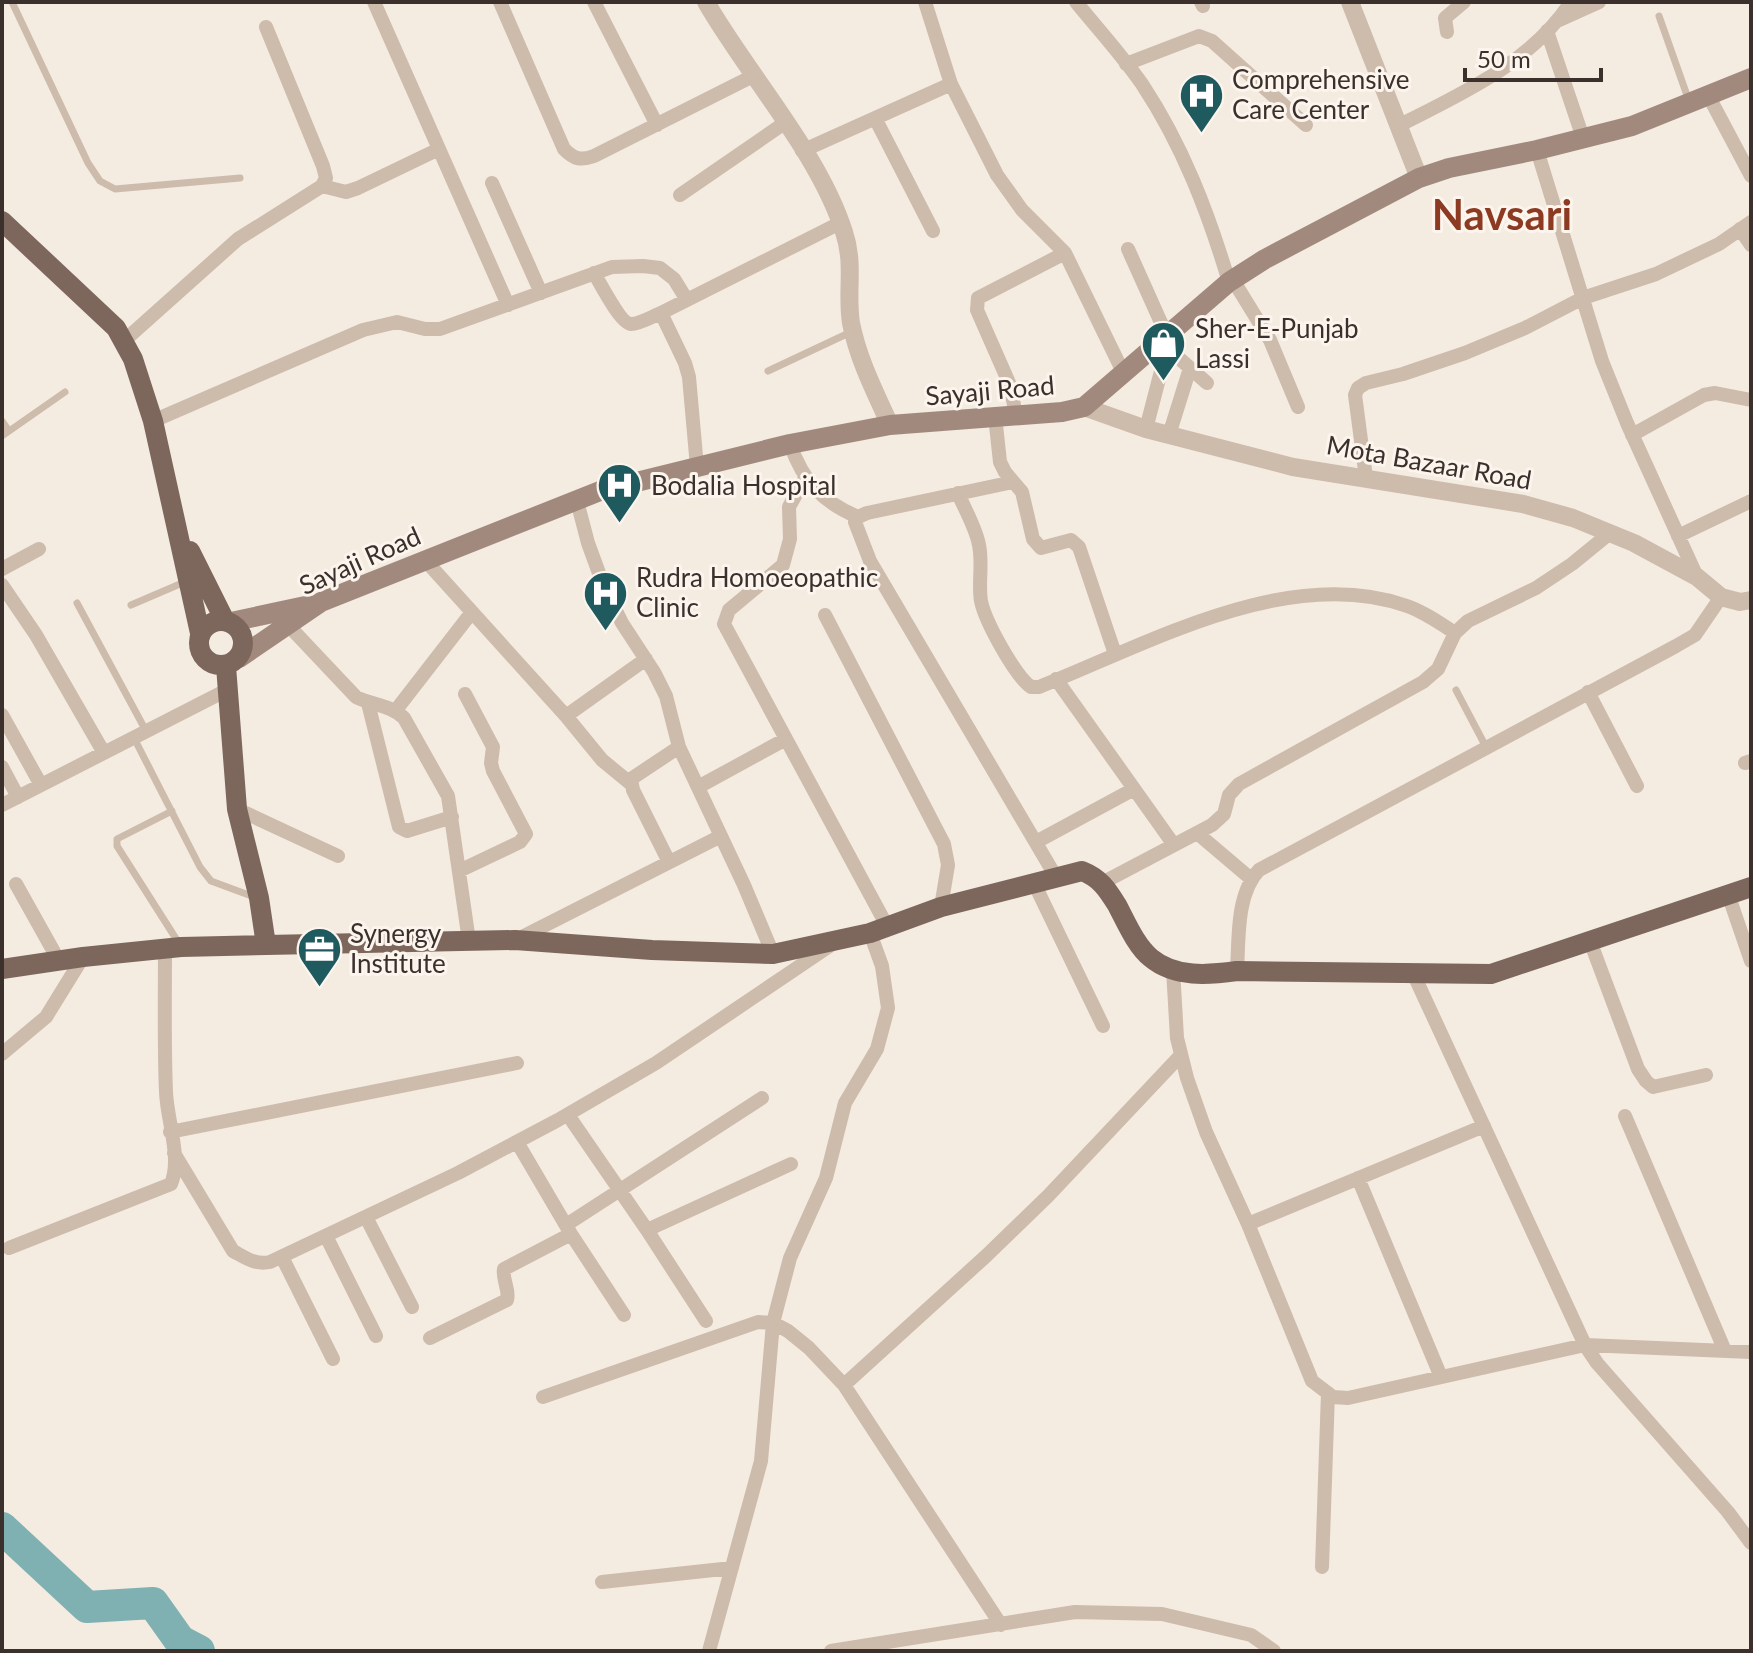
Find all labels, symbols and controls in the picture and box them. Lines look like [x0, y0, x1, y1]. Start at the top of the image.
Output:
scale bar [1465, 32, 1601, 82]
text: 50 m [1477, 44, 1531, 73]
place label: Comprehensive Care Center [1232, 63, 1410, 125]
hospital icon: Comprehensive Care Center [1177, 71, 1225, 134]
district label: Navsari [1432, 189, 1572, 239]
place label: Sher-E-Punjab Lassi [1195, 312, 1359, 374]
shop icon: Sher-E-Punjab Lassi [1140, 320, 1188, 383]
street label: Sayaji Road [924, 368, 1056, 412]
street label: Mota Bazaar Road [1324, 428, 1534, 496]
hospital icon: Bodalia Hospital [596, 462, 644, 525]
place label: Bodalia Hospital [651, 469, 836, 501]
street label: Sayaji Road [294, 519, 425, 601]
place label: Rudra Homoeopathic Clinic [636, 561, 878, 623]
hospital icon: Rudra Homoeopathic Clinic [581, 569, 629, 632]
place label: Synergy Institute [350, 917, 446, 979]
office icon: Synergy Institute [295, 925, 343, 988]

